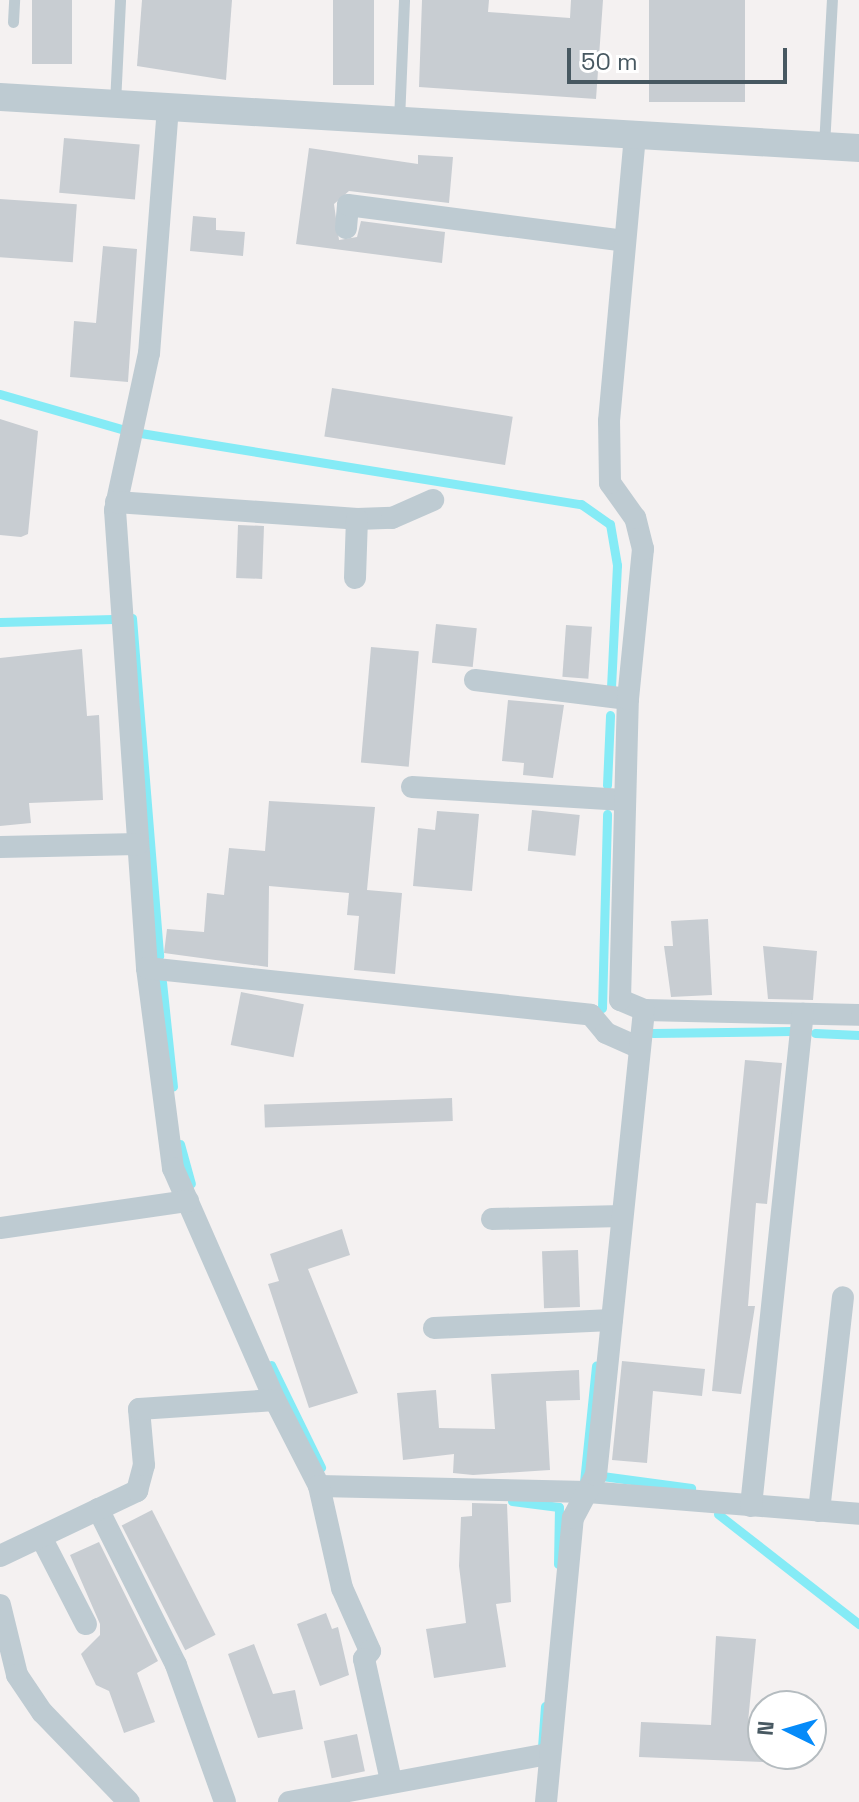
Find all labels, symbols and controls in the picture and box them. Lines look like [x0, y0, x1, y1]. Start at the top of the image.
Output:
scale bar [571, 32, 791, 82]
text: 50 m [581, 46, 638, 77]
north arrow [747, 1690, 827, 1770]
text: N [750, 1720, 780, 1737]

